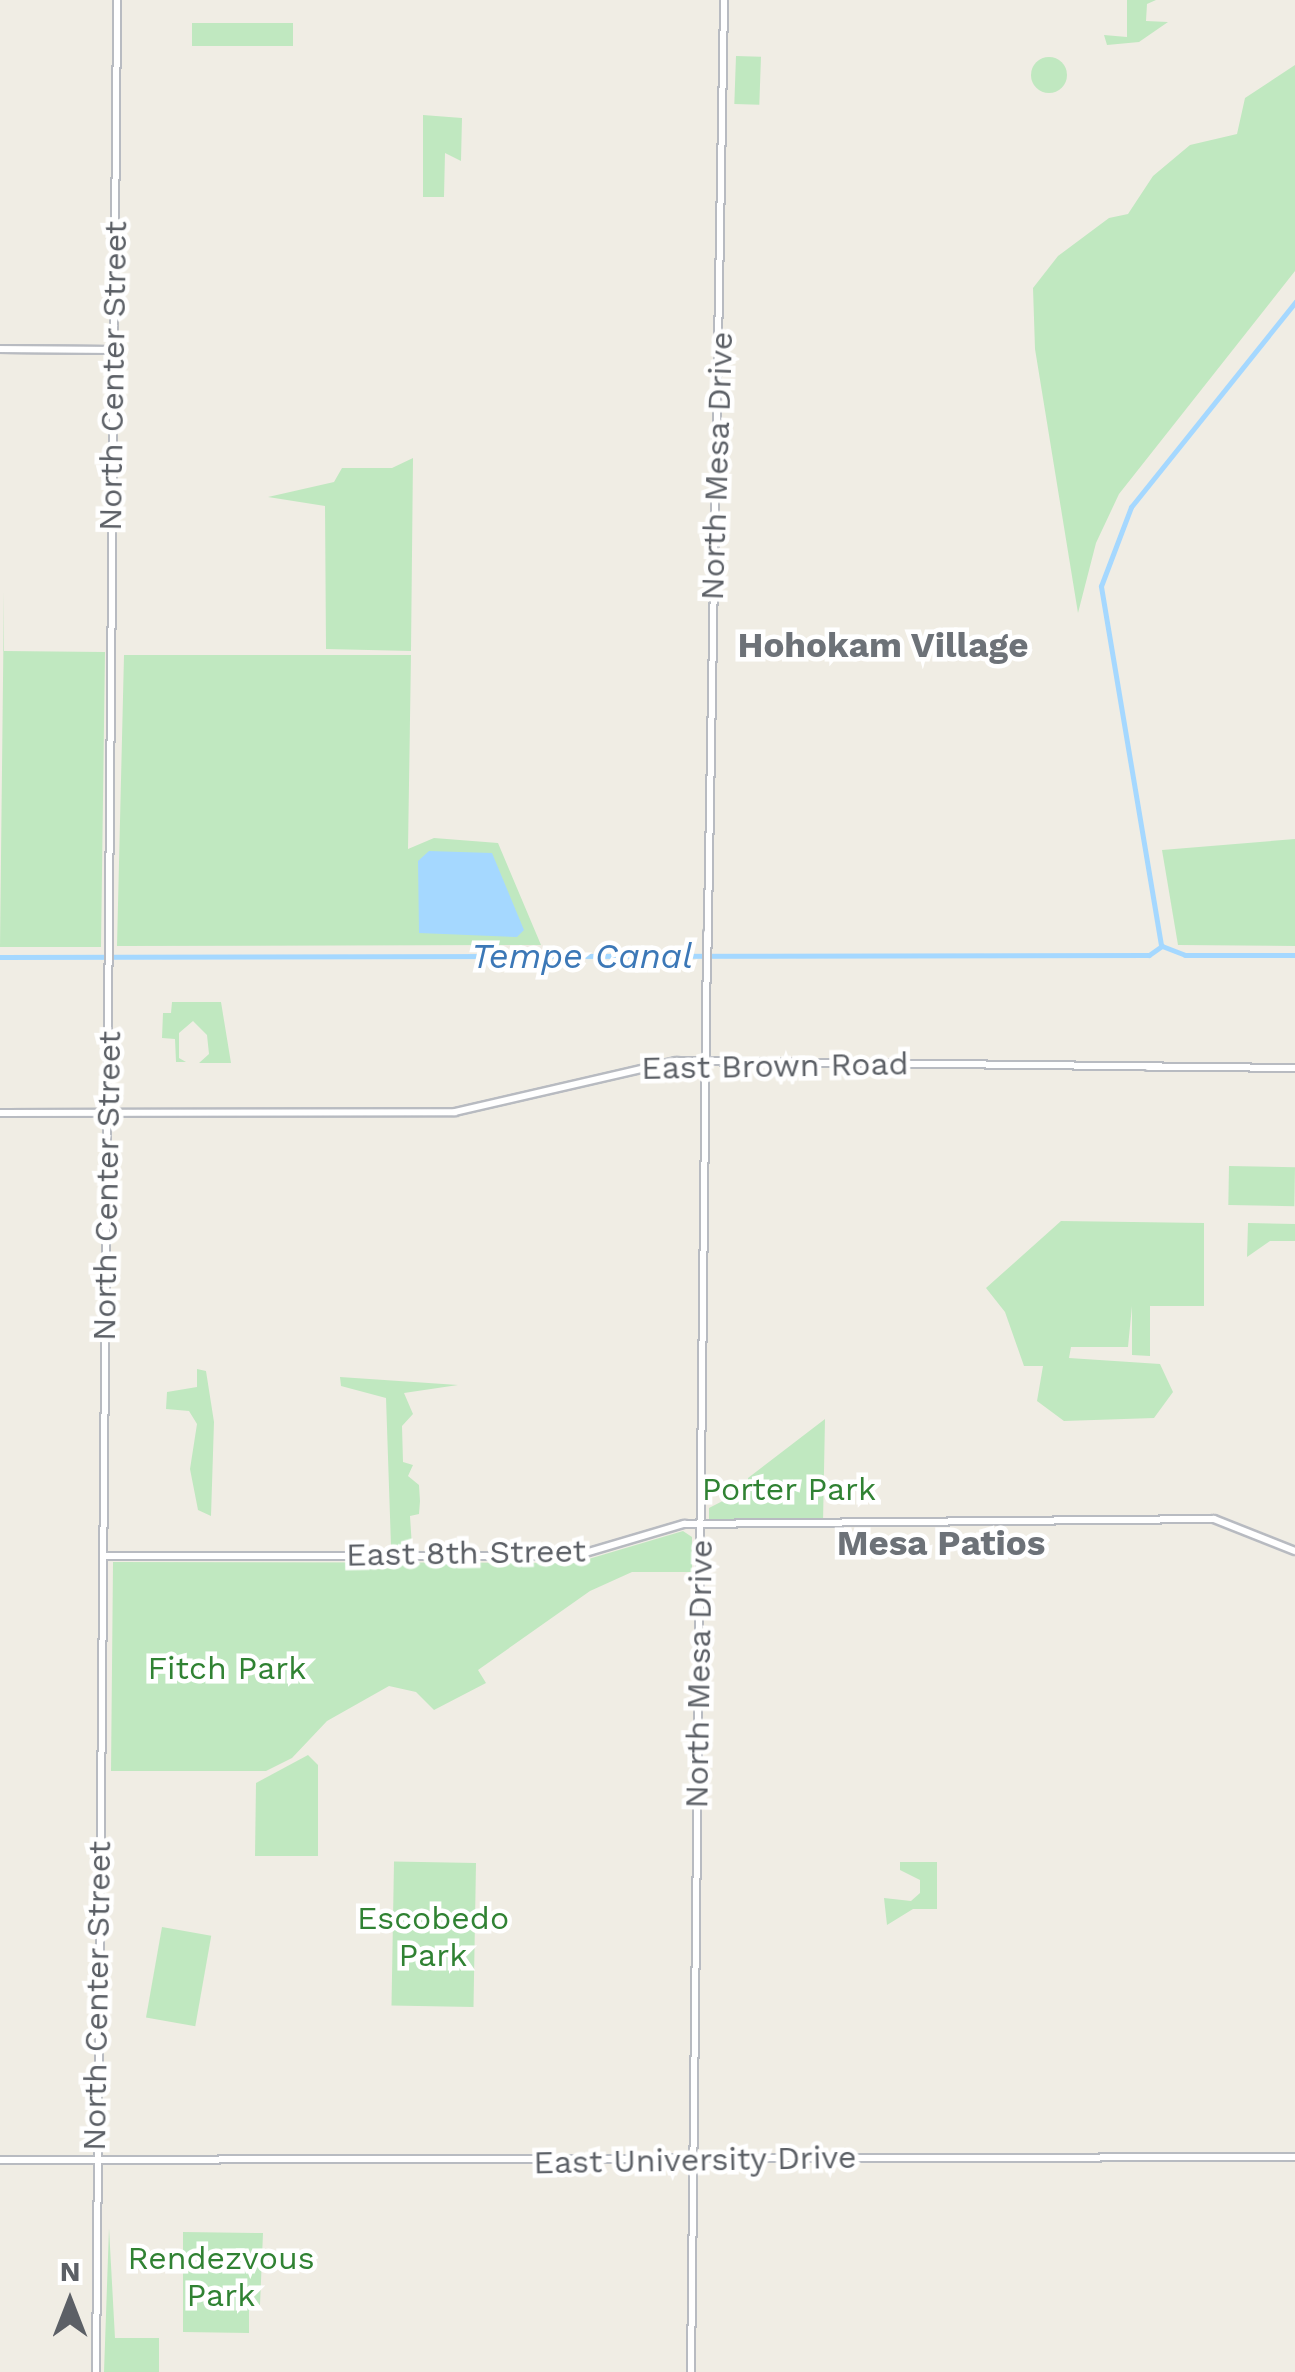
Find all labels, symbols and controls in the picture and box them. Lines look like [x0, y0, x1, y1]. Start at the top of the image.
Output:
street label: North Center Street [91, 220, 135, 532]
street label: North Mesa Drive [693, 331, 741, 601]
district label: Hohokam Village [737, 624, 1029, 666]
water label: Tempe Canal [471, 935, 693, 977]
street label: North Center Street [85, 1030, 129, 1342]
street label: East Brown Road [641, 1044, 909, 1088]
park label: Porter Park [701, 1470, 877, 1508]
district label: Mesa Patios [837, 1522, 1045, 1564]
street label: East 8th Street [346, 1532, 586, 1574]
street label: North Mesa Drive [677, 1539, 721, 1809]
park label: Fitch Park [148, 1649, 306, 1687]
street label: North Center Street [75, 1840, 119, 2152]
park label: Escobedo Park [357, 1900, 509, 1975]
street label: East University Drive [533, 2138, 857, 2182]
park label: Rendezvous Park [127, 2240, 315, 2315]
north arrow [20, 2252, 120, 2352]
text: N [60, 2255, 80, 2288]

